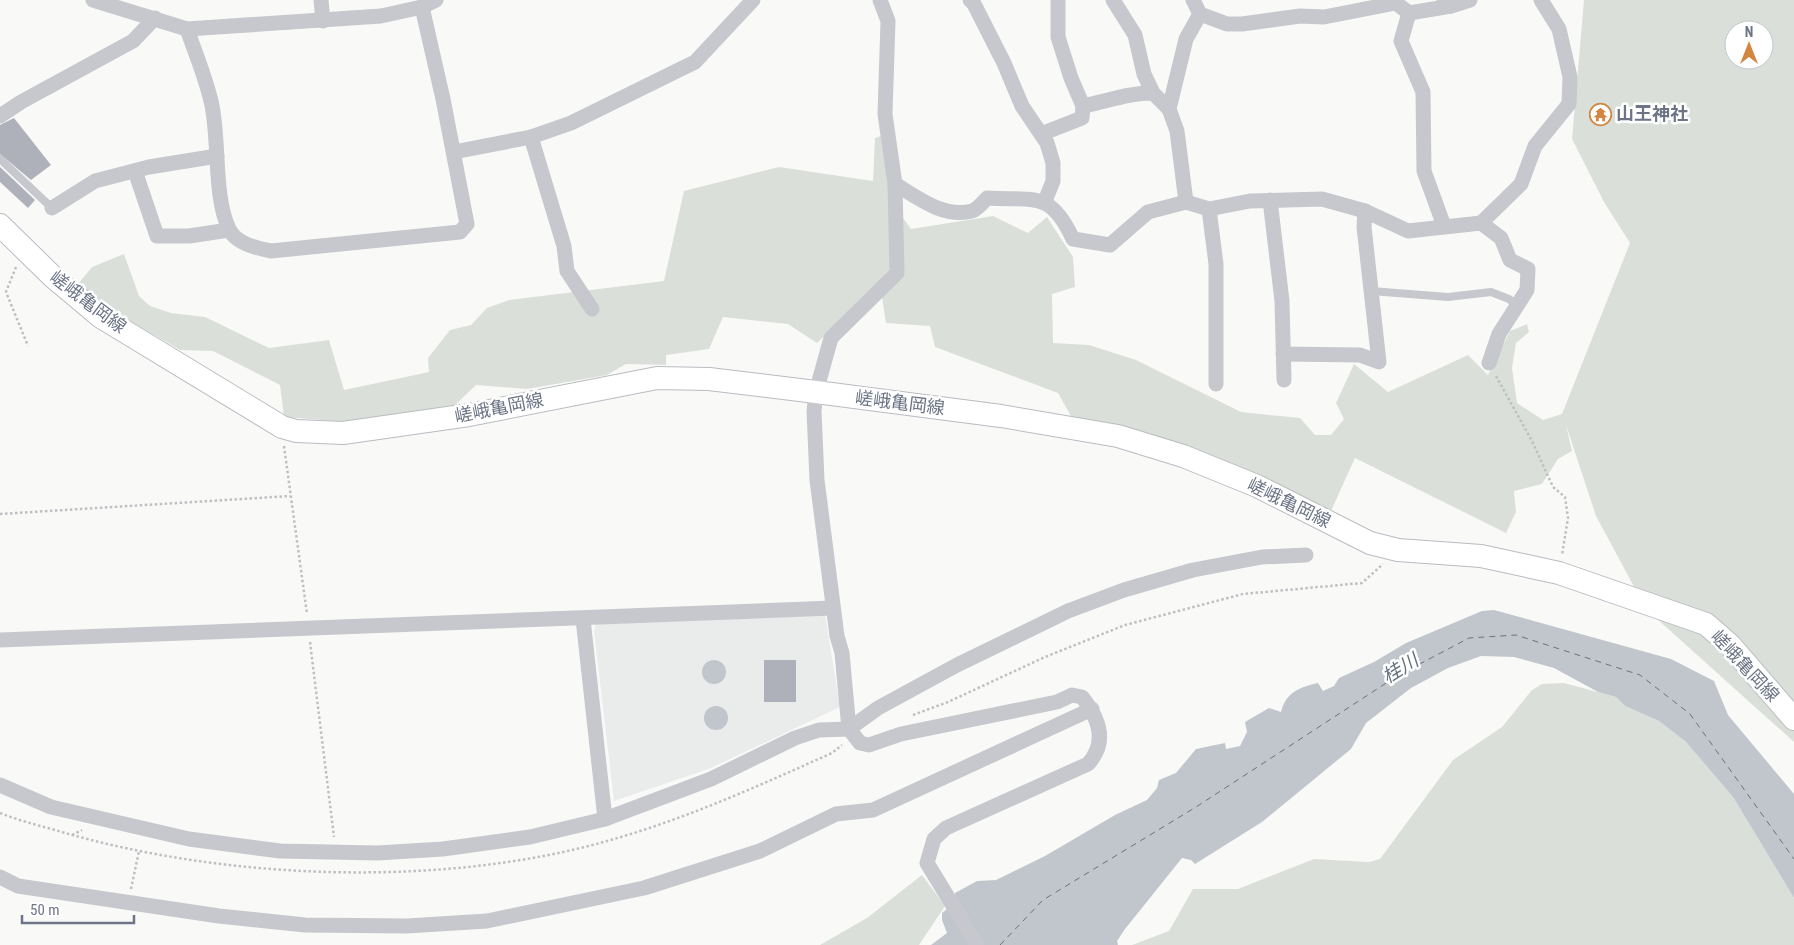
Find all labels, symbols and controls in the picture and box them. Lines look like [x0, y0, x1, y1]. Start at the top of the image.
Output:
north arrow [1724, 20, 1774, 70]
text: N [1745, 24, 1753, 40]
temple icon: 山王神社 [1588, 102, 1612, 126]
place label: 山王神社 [1616, 103, 1688, 124]
street label: 嵯峨亀岡線 [46, 266, 131, 337]
street label: 嵯峨亀岡線 [854, 387, 946, 418]
street label: 嵯峨亀岡線 [453, 389, 545, 426]
street label: 嵯峨亀岡線 [1244, 473, 1334, 532]
street label: 嵯峨亀岡線 [1707, 626, 1784, 706]
water label: 桂川 [1378, 648, 1424, 688]
scale bar [22, 892, 135, 924]
text: 50 m [30, 901, 60, 919]

